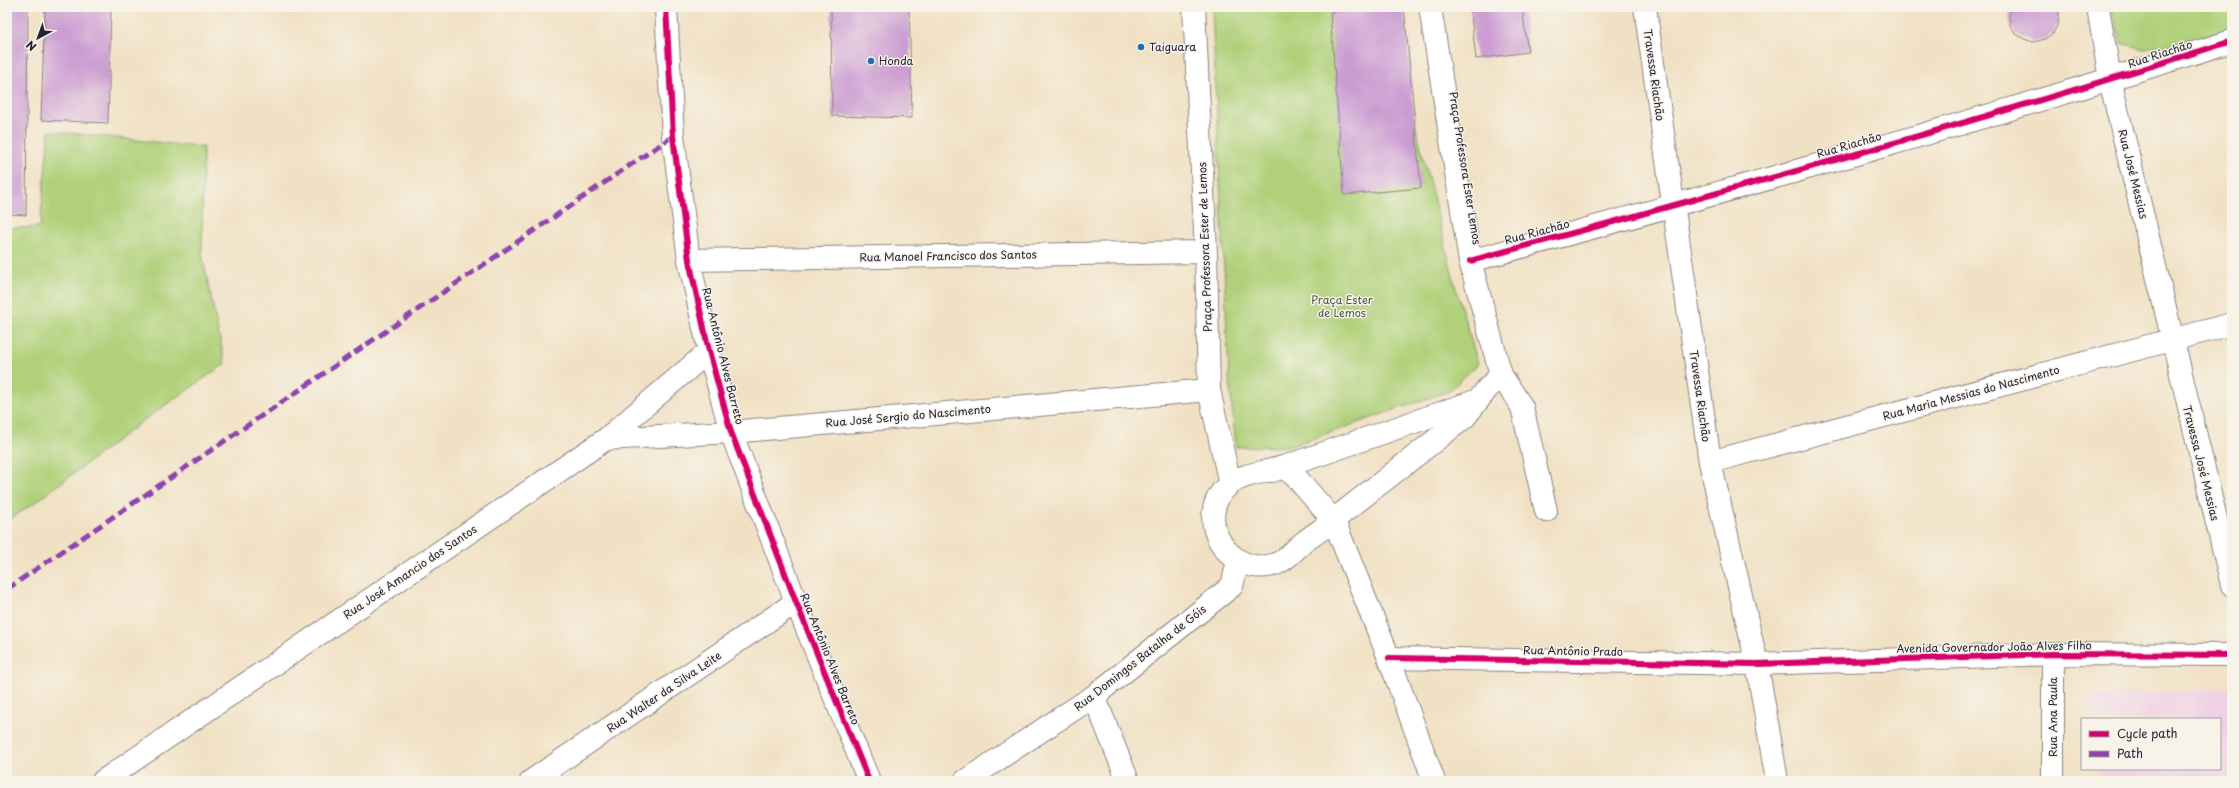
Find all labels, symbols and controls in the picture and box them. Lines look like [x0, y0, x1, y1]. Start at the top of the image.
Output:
north arrow [18, 18, 58, 58]
street label: Travessa Riachão [1640, 28, 1669, 122]
street label: Rua Riachão [2125, 35, 2194, 72]
text: N [22, 36, 40, 55]
place label: Taiguara [1149, 38, 1196, 55]
marker: Taiguara [1136, 42, 1146, 52]
place label: Honda [879, 52, 913, 69]
marker: Honda [866, 56, 876, 66]
street label: Praça Professora Ester Lemos [1445, 90, 1486, 246]
street label: Rua Riachão [1814, 127, 1883, 162]
street label: Rua José Messias [2114, 127, 2153, 220]
street label: Praça Professora Ester de Lemos [1193, 162, 1216, 332]
street label: Rua Riachão [1502, 215, 1571, 248]
street label: Rua Manoel Francisco dos Santos [859, 245, 1037, 266]
street label: Rua Antônio Alves Barreto [698, 286, 749, 426]
park label: Praça Ester de Lemos [1311, 291, 1374, 321]
street label: Travessa Riachão [1686, 349, 1715, 443]
street label: Rua Maria Messias do Nascimento [1881, 361, 2061, 424]
street label: Rua José Sergio do Nascimento [825, 400, 991, 431]
street label: Travessa José Messias [2179, 403, 2224, 522]
street label: Rua José Amancio dos Santos [339, 520, 480, 623]
street label: Rua Antônio Alves Barreto [796, 590, 865, 727]
street label: Rua Domingos Batalha de Góis [1070, 600, 1209, 715]
street label: Avenida Governador João Alves Filho [1896, 636, 2092, 657]
street label: Rua Antônio Prado [1523, 641, 1623, 660]
street label: Rua Walter da Silva Leite [603, 647, 725, 736]
street label: Rua Ana Paula [2044, 677, 2061, 757]
legend [2081, 718, 2221, 770]
text: Cycle path [2117, 724, 2178, 742]
text: Path [2117, 744, 2143, 762]

